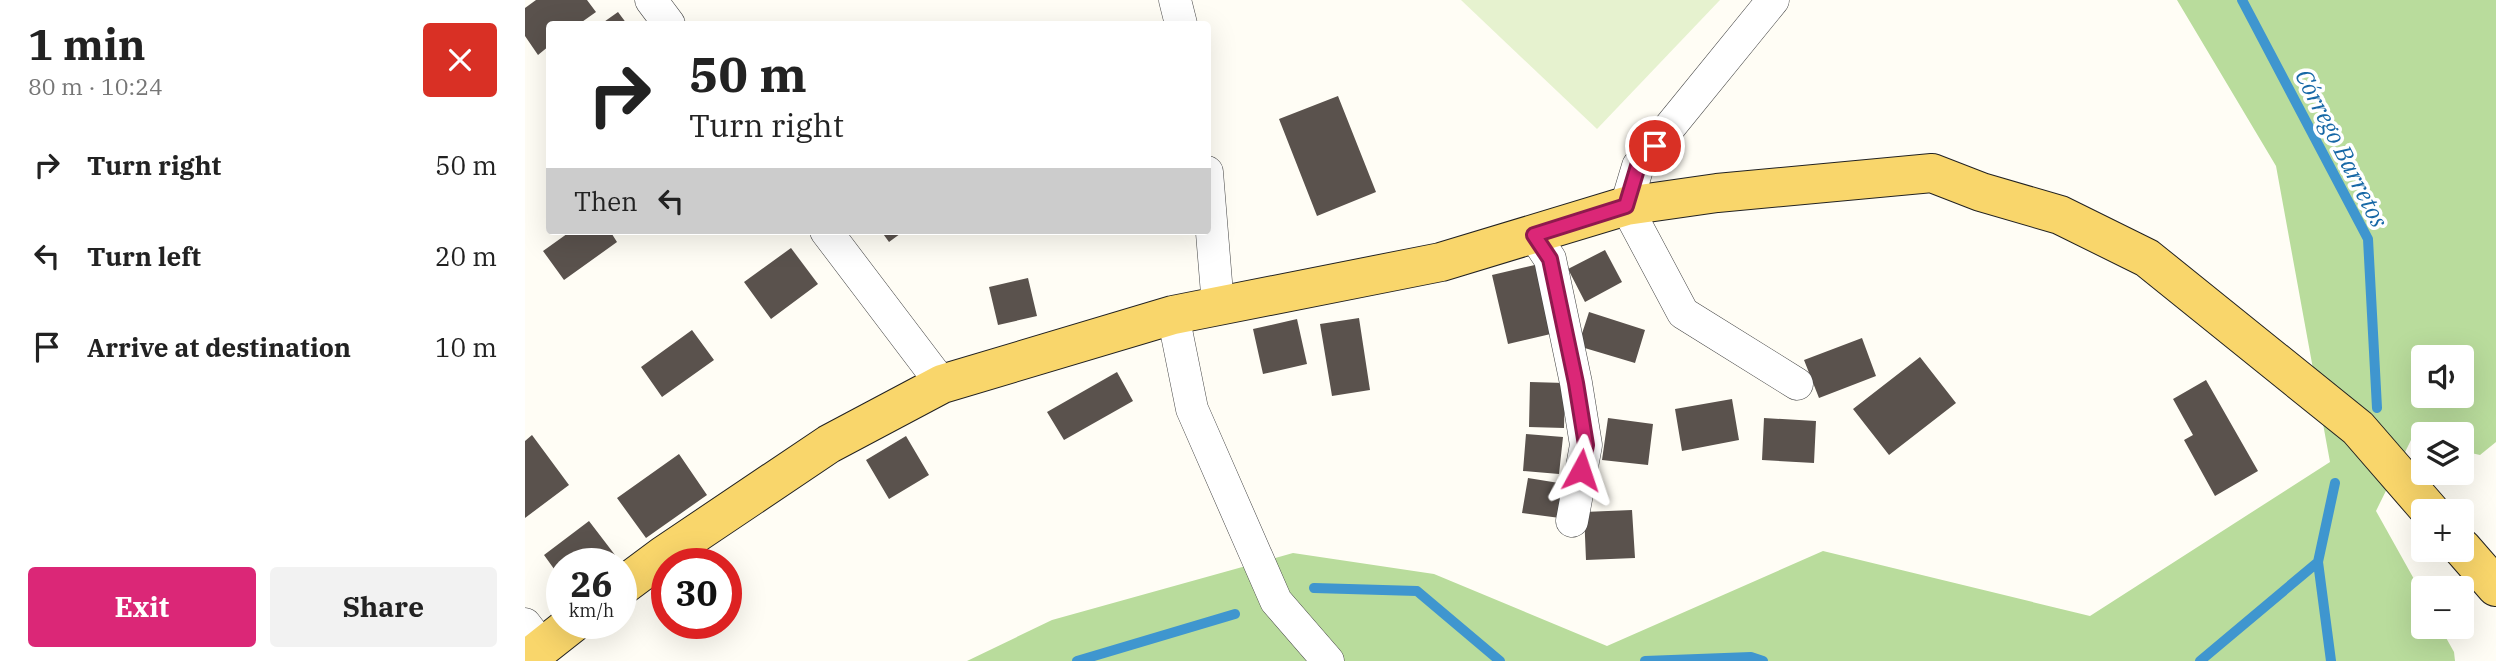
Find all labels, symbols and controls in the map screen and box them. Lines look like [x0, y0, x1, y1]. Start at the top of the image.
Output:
text: 1 min [28, 17, 146, 72]
button: close [423, 23, 497, 97]
text: 50 m [689, 42, 807, 105]
icon: right [574, 49, 665, 140]
water label: Córrego Barretos [2288, 63, 2396, 233]
text: 80 m · 10:24 [28, 71, 163, 101]
text: Turn right [689, 104, 844, 146]
pin [1625, 116, 1685, 176]
icon: arrive [1636, 127, 1674, 165]
icon: right [28, 146, 66, 184]
text: Turn right [87, 148, 221, 182]
text: 50 m [435, 148, 497, 182]
icon: left [652, 182, 690, 220]
text: Then [574, 184, 638, 218]
icon: left [28, 237, 66, 275]
text: Turn left [87, 239, 201, 273]
text: 20 m [435, 239, 497, 273]
icon: arrive [28, 328, 66, 366]
text: Arrive at destination [87, 330, 351, 364]
text: 10 m [435, 330, 497, 364]
map controls [2411, 345, 2474, 639]
button: sound [2411, 345, 2474, 408]
button: layers [2411, 422, 2474, 485]
position arrow [1544, 433, 1618, 507]
button: + [2411, 499, 2474, 562]
speed limit sign: 30 [651, 548, 742, 639]
text: 26 [570, 561, 613, 607]
button: Exit [28, 567, 256, 647]
button: Share [270, 567, 497, 647]
button: − [2411, 576, 2474, 639]
text: km/h [569, 599, 614, 622]

